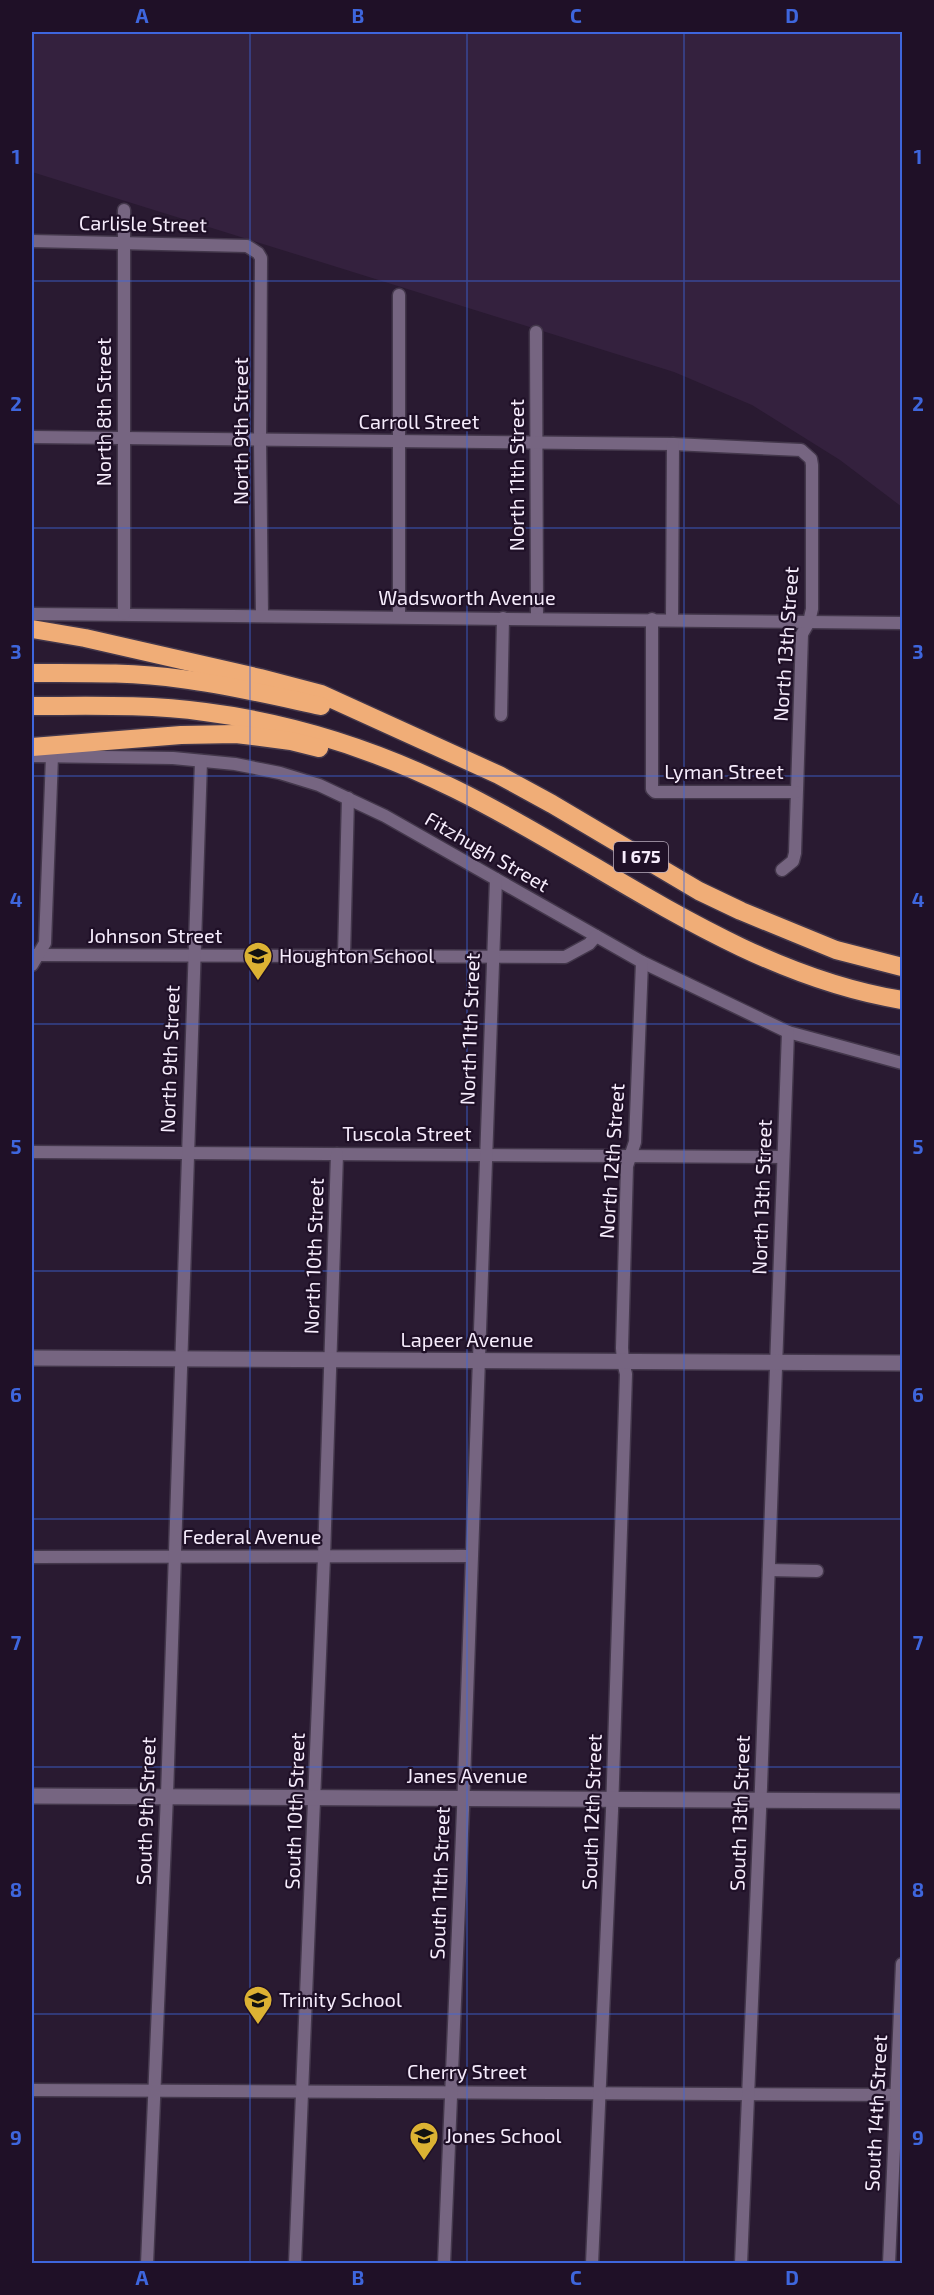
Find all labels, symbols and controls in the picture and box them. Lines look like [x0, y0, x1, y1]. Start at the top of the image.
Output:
text: A [135, 3, 149, 27]
text: B [352, 3, 364, 27]
text: C [570, 3, 582, 27]
text: D [785, 3, 799, 27]
text: 1 [12, 144, 20, 168]
text: 1 [914, 144, 922, 168]
street label: Carlisle Street [79, 210, 208, 236]
street label: North 8th Street [91, 337, 115, 486]
street label: North 9th Street [228, 357, 252, 505]
text: 2 [10, 391, 22, 415]
text: 2 [912, 391, 924, 415]
street label: North 11th Street [504, 398, 528, 551]
street label: Carroll Street [359, 409, 480, 433]
street label: North 13th Street [768, 565, 802, 722]
street label: Wadsworth Avenue [378, 585, 556, 609]
text: 3 [10, 639, 22, 663]
text: 3 [912, 639, 924, 663]
street label: Lyman Street [664, 759, 784, 783]
street label: Fitzhugh Street [421, 806, 554, 897]
road number: I 675 [614, 842, 668, 872]
text: 4 [10, 887, 23, 911]
text: 4 [912, 887, 925, 911]
street label: Johnson Street [88, 923, 223, 947]
school or university icon: Houghton School [242, 940, 274, 982]
place label: Houghton School [279, 943, 434, 967]
street label: North 11th Street [454, 952, 484, 1106]
street label: North 9th Street [154, 984, 184, 1133]
street label: North 12th Street [594, 1082, 628, 1239]
street label: North 13th Street [746, 1118, 776, 1275]
street label: Tuscola Street [342, 1121, 472, 1145]
text: 5 [10, 1134, 22, 1158]
text: 5 [912, 1134, 924, 1158]
street label: North 10th Street [298, 1177, 328, 1335]
street label: Lapeer Avenue [401, 1327, 533, 1351]
text: 6 [10, 1382, 22, 1406]
text: 6 [912, 1382, 924, 1406]
street label: Federal Avenue [183, 1524, 321, 1548]
text: 7 [11, 1630, 22, 1654]
text: 7 [913, 1630, 924, 1654]
street label: South 10th Street [279, 1732, 309, 1890]
street label: South 12th Street [576, 1733, 606, 1890]
street label: South 13th Street [724, 1734, 754, 1891]
street label: South 9th Street [130, 1736, 160, 1886]
street label: Janes Avenue [406, 1763, 528, 1787]
street label: South 11th Street [424, 1806, 454, 1960]
text: 8 [10, 1877, 22, 1901]
text: 8 [912, 1877, 924, 1901]
school or university icon: Trinity School [242, 1984, 274, 2026]
place label: Trinity School [279, 1987, 402, 2011]
street label: South 14th Street [859, 2033, 891, 2192]
street label: Cherry Street [407, 2059, 527, 2083]
school or university icon: Jones School [408, 2120, 440, 2162]
place label: Jones School [445, 2123, 561, 2147]
text: 9 [10, 2125, 22, 2149]
text: 9 [912, 2125, 924, 2149]
text: A [135, 2265, 149, 2289]
text: B [352, 2265, 364, 2289]
text: C [570, 2265, 582, 2289]
text: D [785, 2265, 799, 2289]

